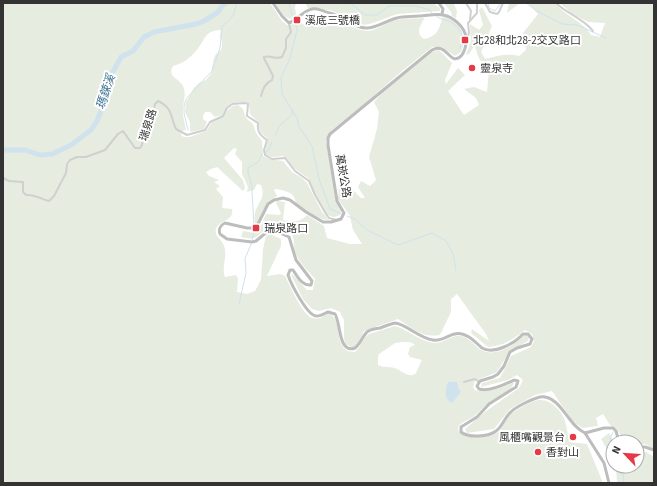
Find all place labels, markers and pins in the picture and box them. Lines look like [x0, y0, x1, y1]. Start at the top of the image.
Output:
place label: 溪底三號橋 [305, 13, 360, 28]
marker: 溪底三號橋 [292, 15, 302, 25]
place label: 北28和北28-2交叉路口 [473, 33, 581, 48]
marker: 北28和北28-2交叉路口 [460, 35, 470, 45]
place label: 靈泉寺 [480, 61, 513, 76]
marker: 靈泉寺 [467, 63, 477, 73]
place label: 瑞泉路口 [264, 221, 308, 236]
marker: 瑞泉路口 [251, 223, 261, 233]
place label: 風櫃嘴觀景台 [499, 430, 565, 445]
marker: 風櫃嘴觀景台 [568, 432, 578, 442]
place label: 香對山 [546, 445, 579, 460]
marker: 香對山 [533, 447, 543, 457]

